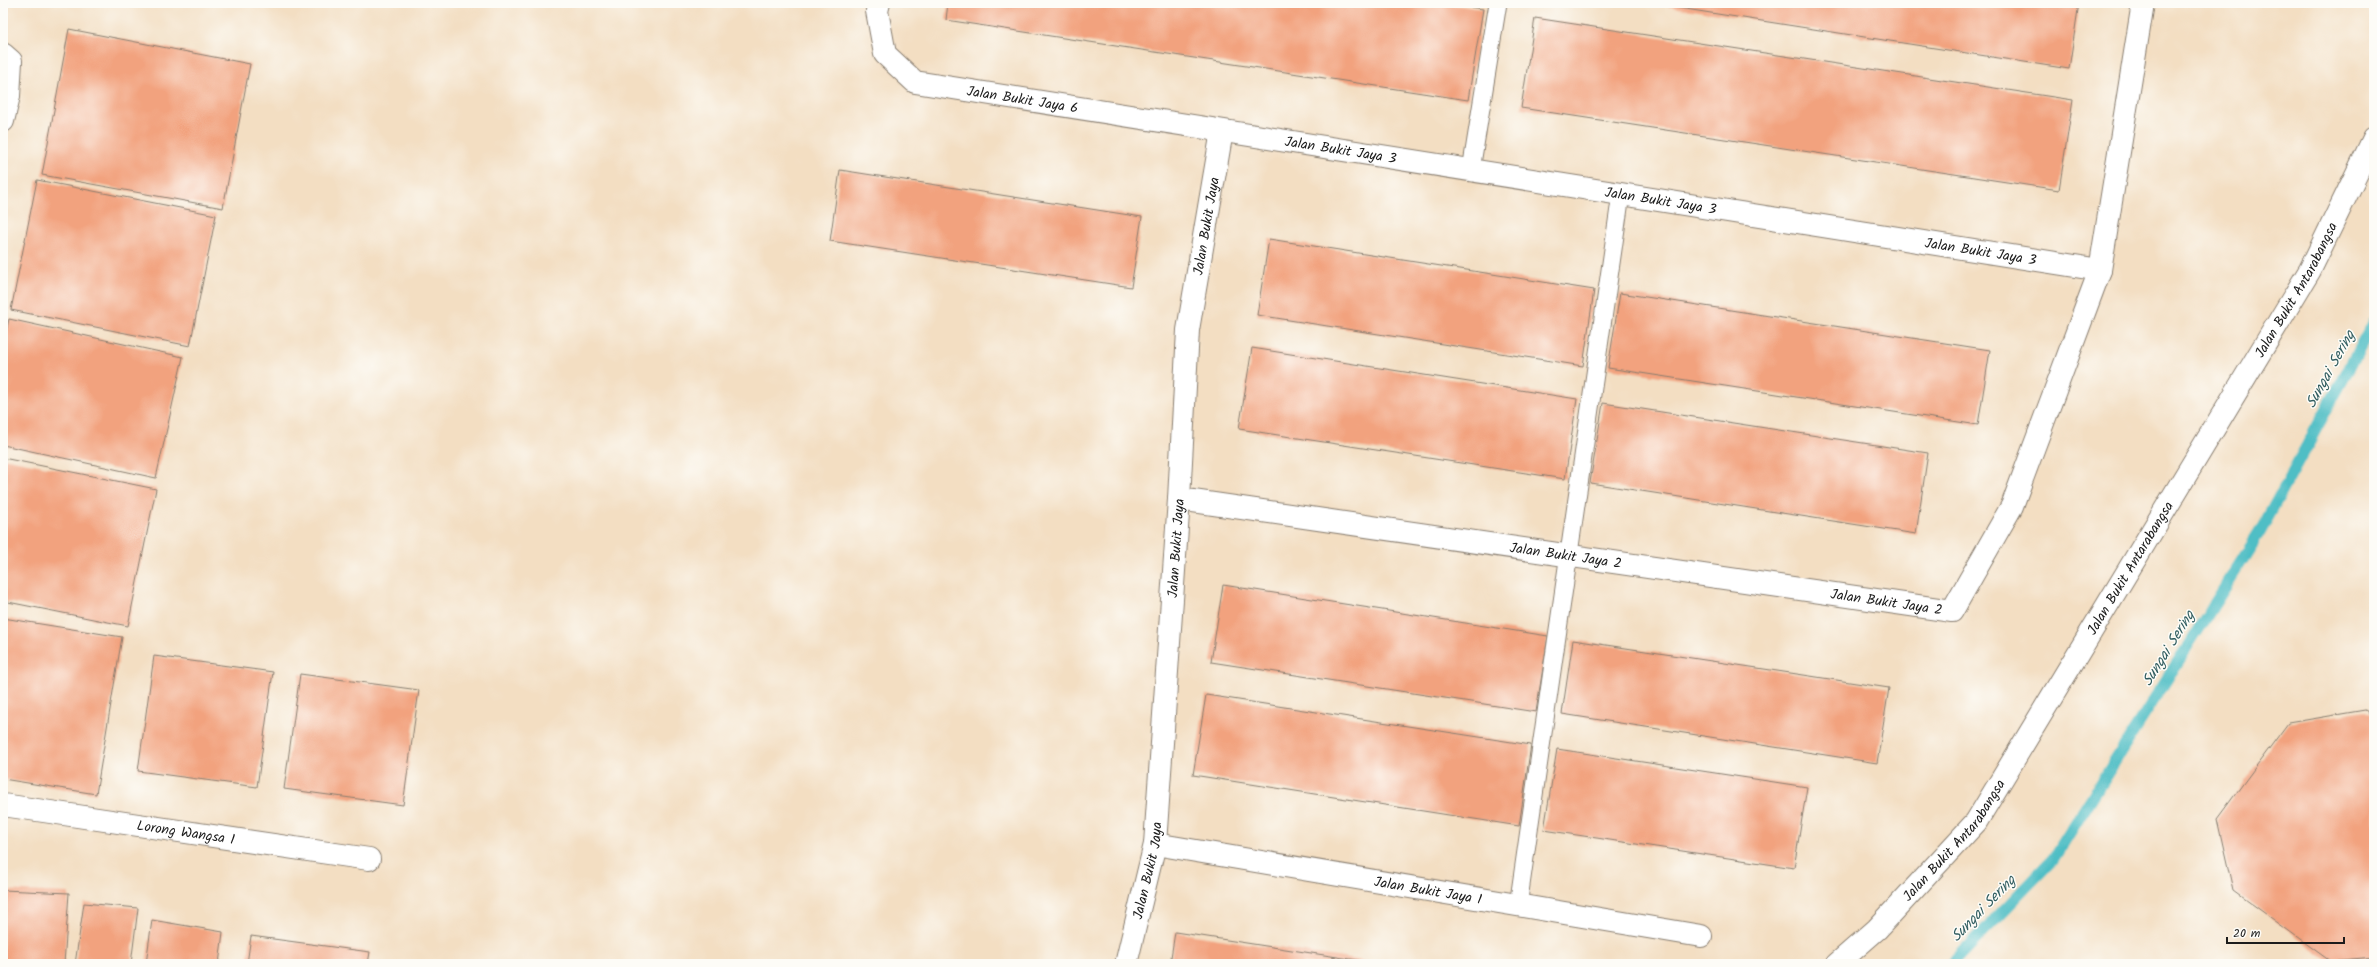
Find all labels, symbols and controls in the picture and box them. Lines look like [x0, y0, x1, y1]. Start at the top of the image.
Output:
street label: Jalan Bukit Jaya 6 [965, 80, 1080, 120]
street label: Jalan Bukit Jaya 3 [1283, 131, 1398, 170]
street label: Jalan Bukit Jaya [1188, 175, 1226, 277]
street label: Jalan Bukit Jaya 3 [1603, 182, 1718, 221]
street label: Jalan Bukit Antarabangsa [2249, 219, 2344, 362]
street label: Jalan Bukit Jaya 3 [1923, 232, 2038, 272]
water label: Sungai Sering [2300, 326, 2362, 413]
street label: Jalan Bukit Antarabangsa [2082, 497, 2180, 639]
street label: Jalan Bukit Jaya [1162, 498, 1191, 598]
street label: Jalan Bukit Jaya 2 [1508, 537, 1623, 575]
street label: Jalan Bukit Jaya 2 [1829, 584, 1944, 621]
water label: Sungai Sering [2136, 605, 2202, 691]
street label: Jalan Bukit Antarabangsa [1898, 775, 2011, 907]
street label: Lorong Wangsa 1 [135, 815, 236, 851]
street label: Jalan Bukit Jaya [1127, 821, 1169, 922]
water label: Sungai Sering [1945, 869, 2023, 948]
street label: Jalan Bukit Jaya 1 [1372, 871, 1484, 911]
scale bar [2227, 919, 2344, 945]
text: 20 m [2233, 924, 2261, 943]

